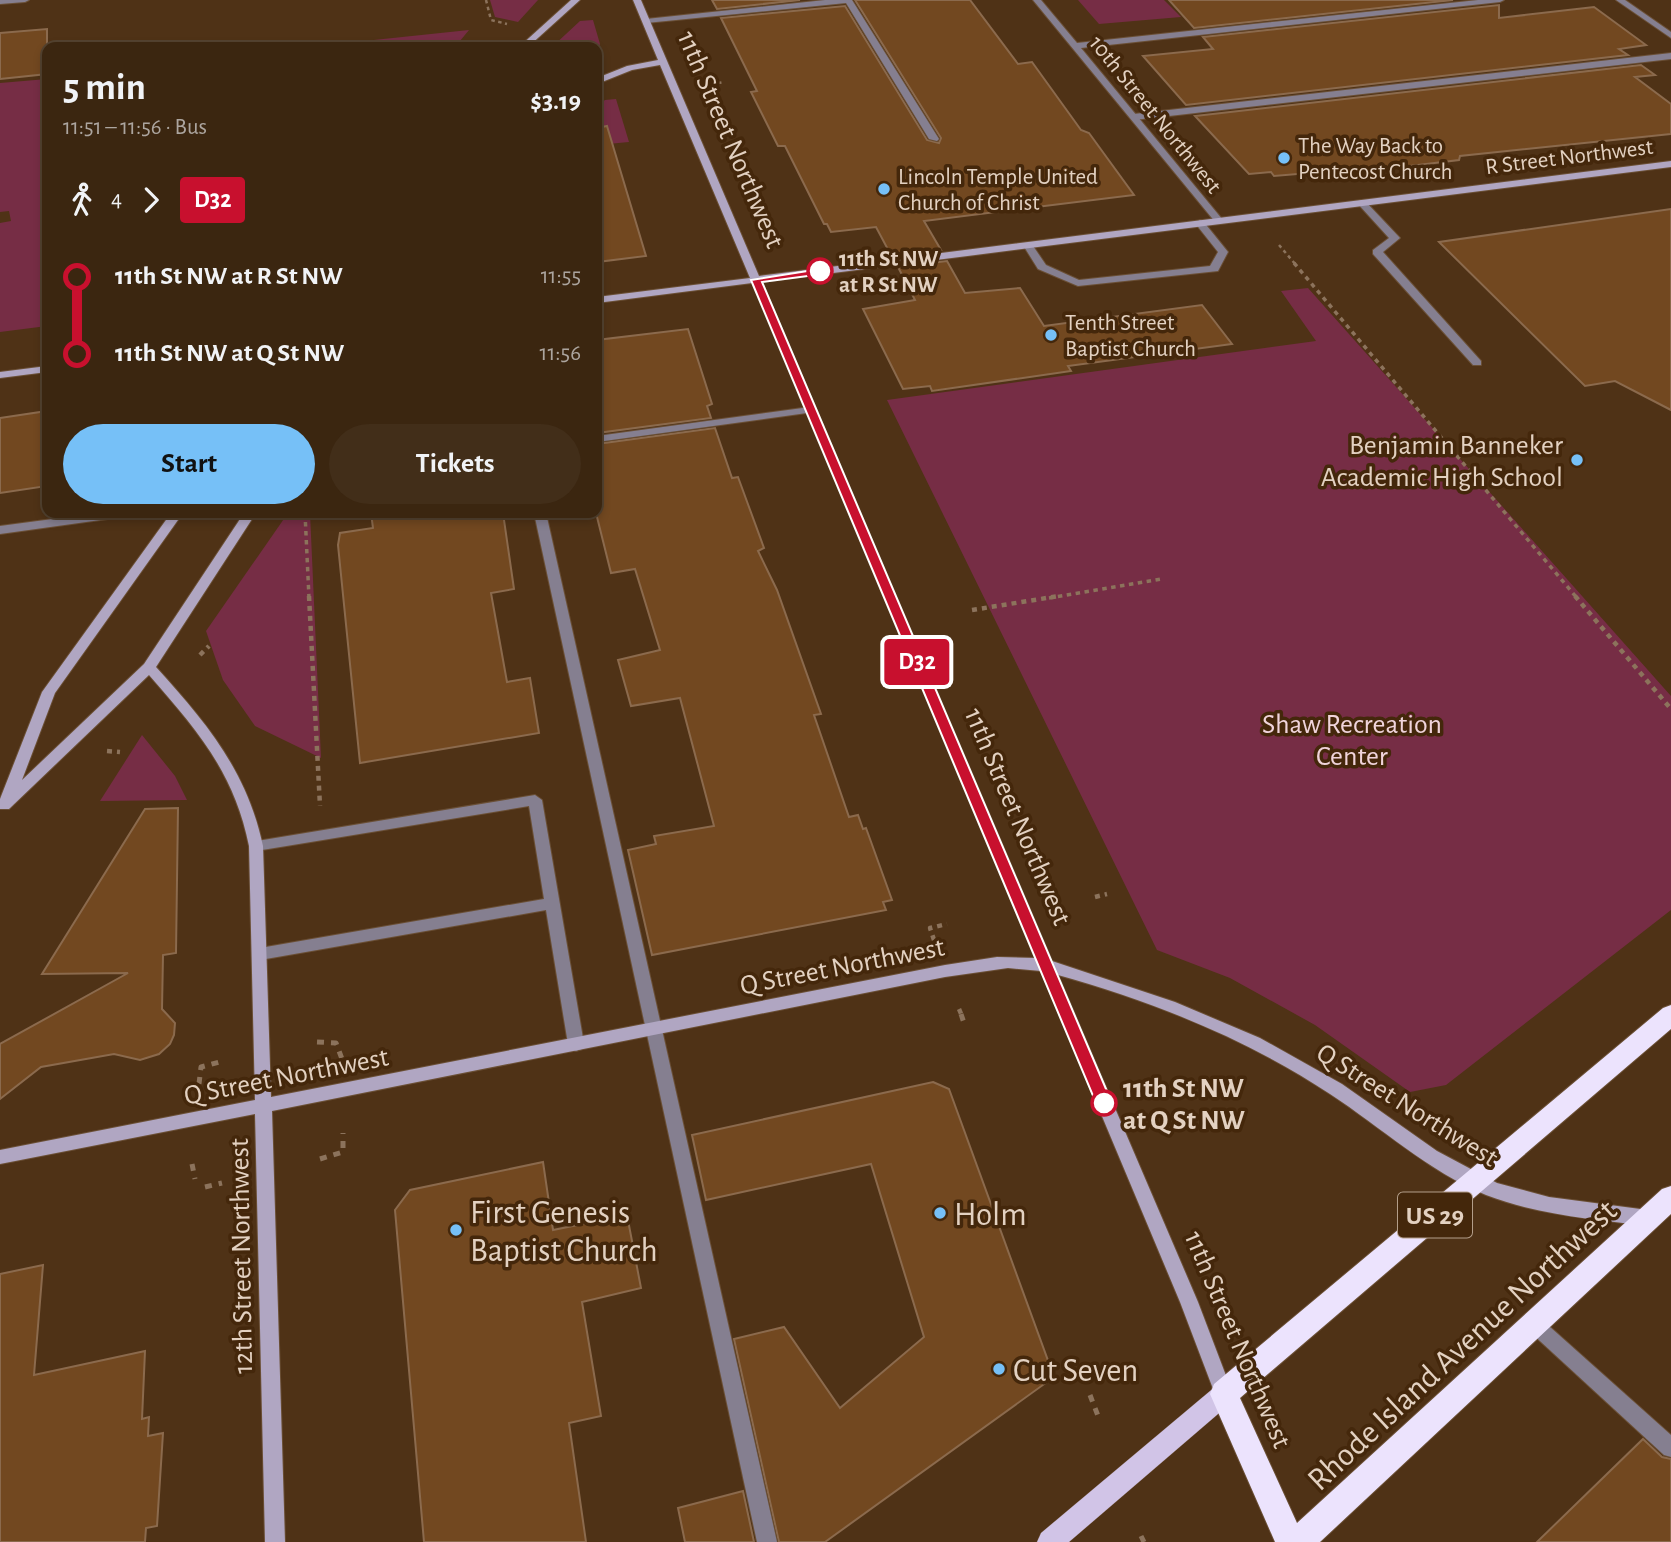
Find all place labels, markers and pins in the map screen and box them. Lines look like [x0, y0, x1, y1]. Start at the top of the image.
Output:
place label: The Way Back to Pentecost Church [1298, 135, 1453, 184]
marker: The Way Back to Pentecost Church [1276, 150, 1292, 166]
place label: Lincoln Temple United Church of Christ [898, 166, 1098, 215]
marker: Lincoln Temple United Church of Christ [876, 181, 892, 197]
place label: 11th St NW at R St NW [839, 248, 939, 297]
marker: 11th St NW at R St NW [807, 258, 833, 284]
place label: Tenth Street Baptist Church [1065, 312, 1196, 361]
marker: Tenth Street Baptist Church [1043, 327, 1059, 343]
place label: Benjamin Banneker Academic High School [1321, 432, 1563, 492]
marker: Benjamin Banneker Academic High School [1569, 452, 1585, 468]
place label: 11th St NW at Q St NW [1123, 1075, 1245, 1135]
marker: 11th St NW at Q St NW [1091, 1090, 1117, 1116]
place label: First Genesis Baptist Church [470, 1197, 658, 1268]
place label: Holm [954, 1199, 1027, 1232]
marker: Holm [932, 1205, 948, 1221]
marker: First Genesis Baptist Church [448, 1222, 464, 1238]
place label: Cut Seven [1013, 1355, 1138, 1388]
marker: Cut Seven [991, 1361, 1007, 1377]

